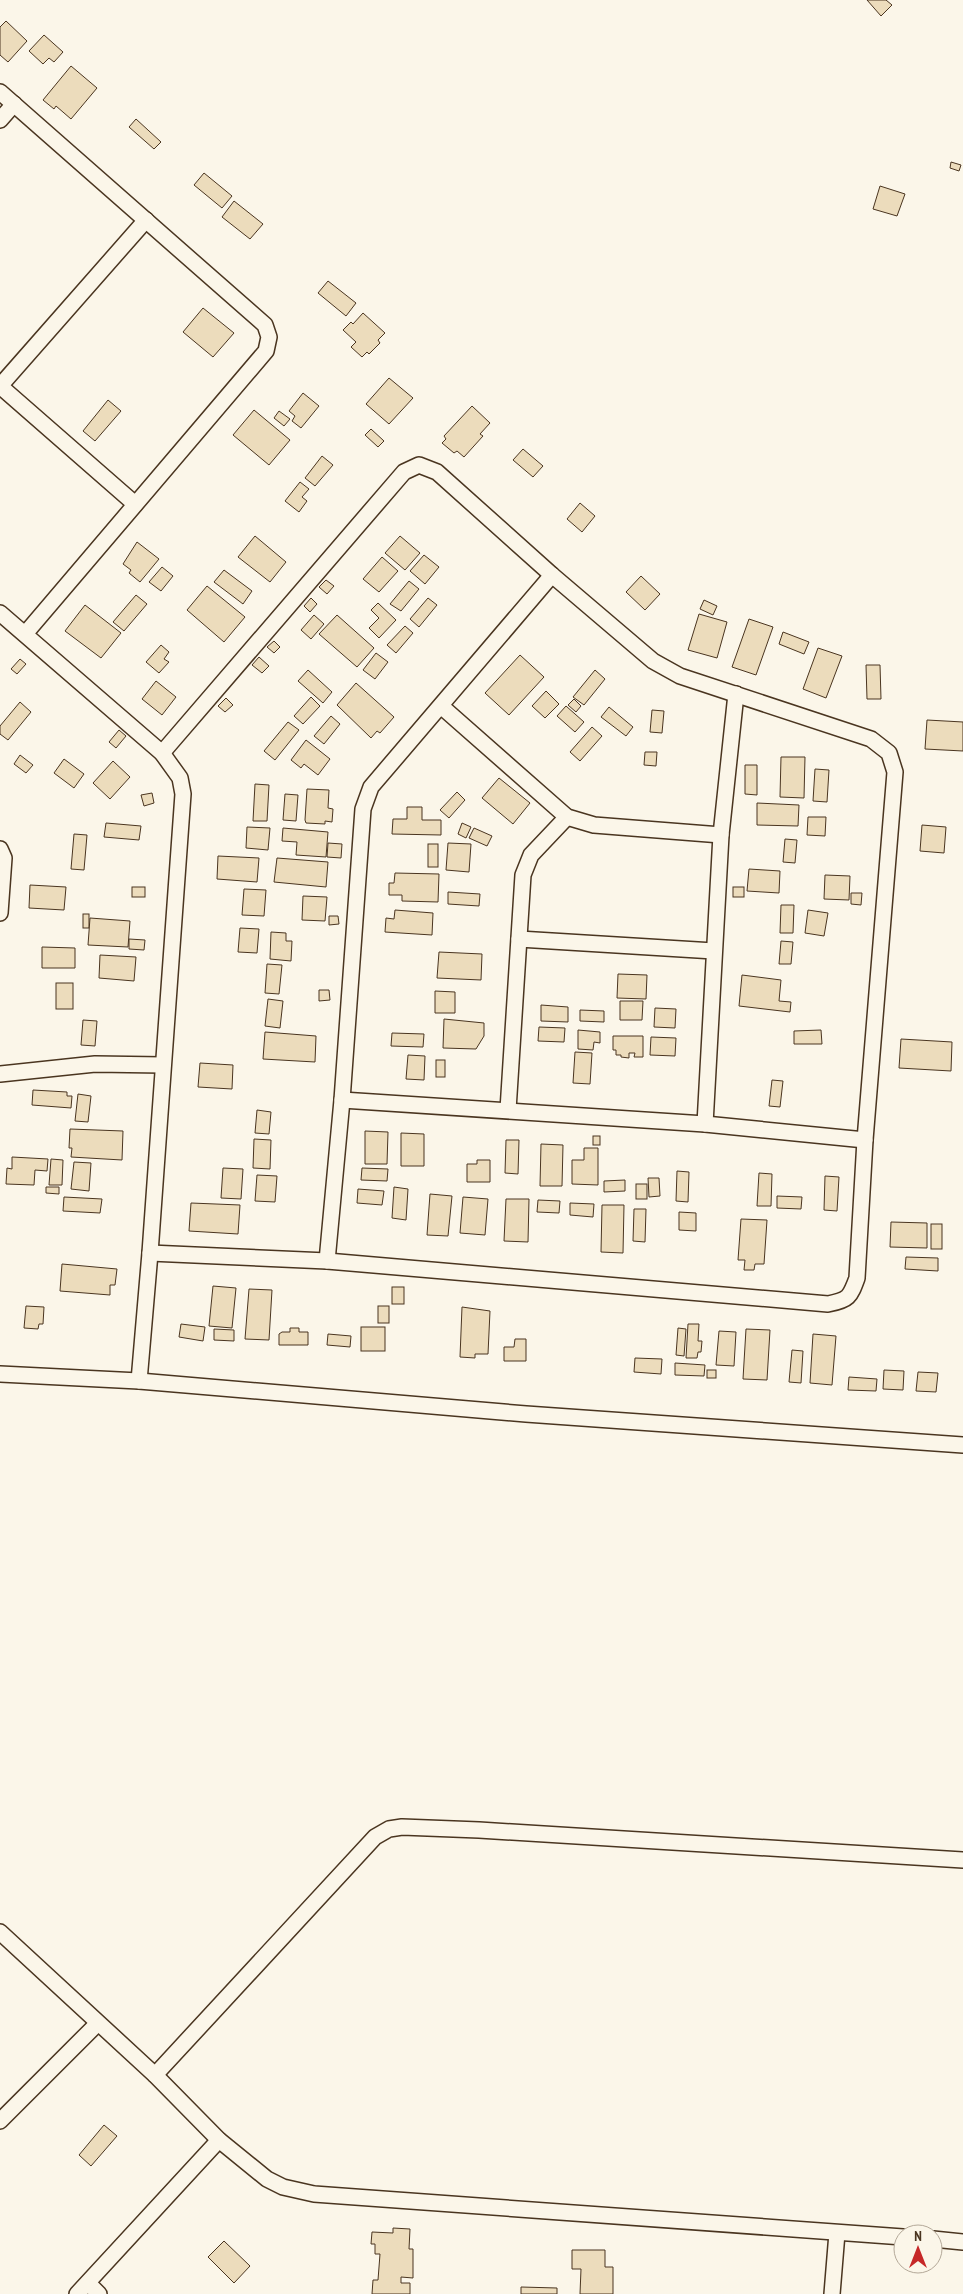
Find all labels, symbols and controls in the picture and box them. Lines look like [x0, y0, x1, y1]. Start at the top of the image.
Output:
north arrow [893, 2224, 943, 2274]
text: N [914, 2227, 922, 2245]

